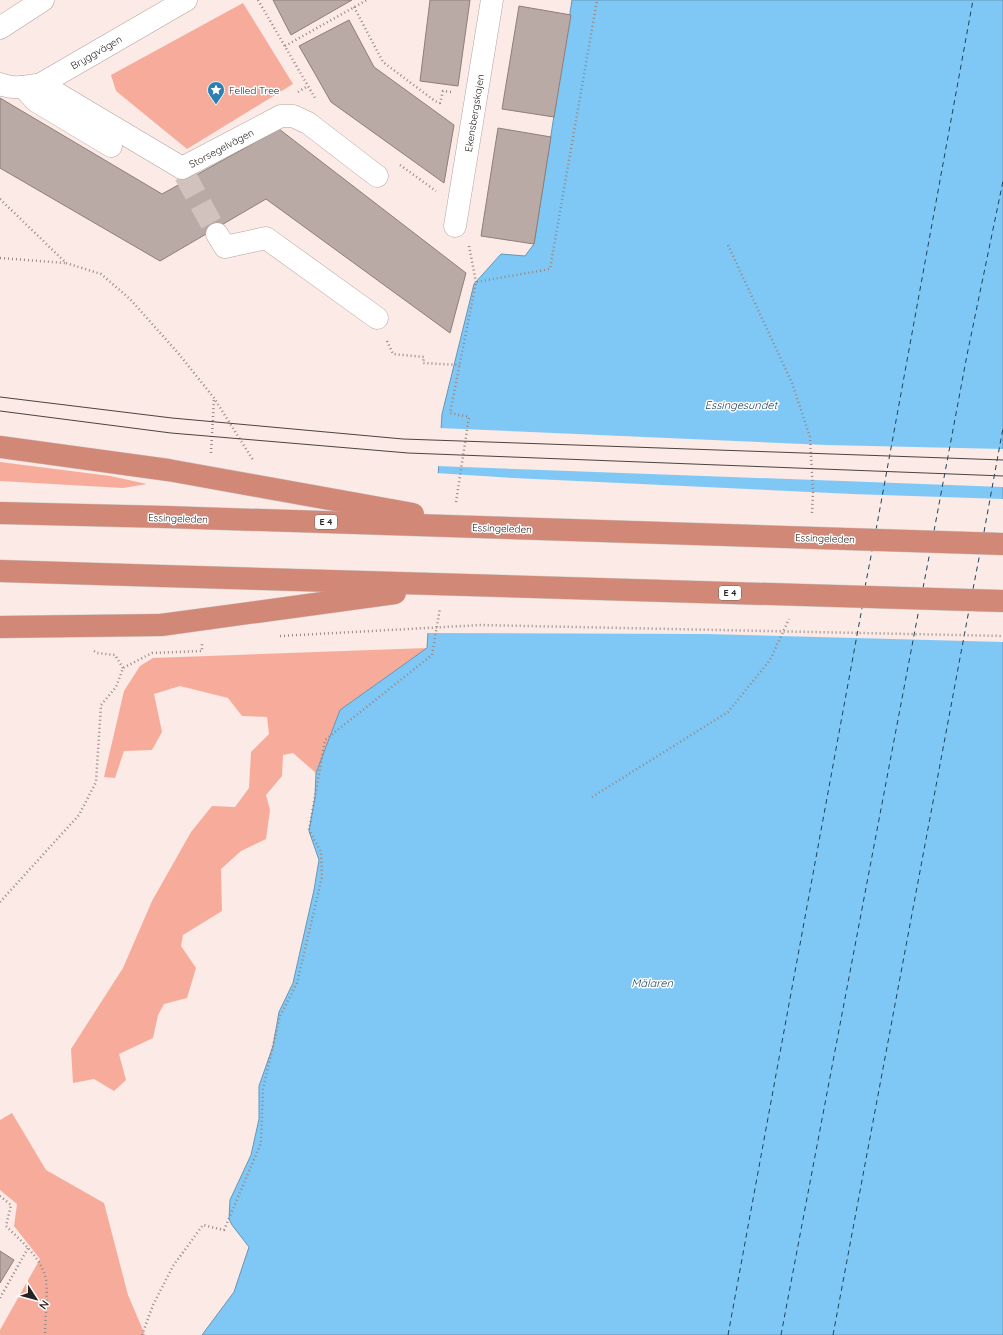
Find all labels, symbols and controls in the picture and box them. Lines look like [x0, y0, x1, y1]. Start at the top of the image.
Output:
street label: Bryggvägen [68, 33, 124, 72]
street label: Ekensbergskajen [462, 73, 487, 153]
place icon: Felled Tree [206, 80, 226, 105]
place label: Felled Tree [229, 84, 280, 97]
street label: Storsegelvägen [187, 126, 256, 171]
water label: Essingesundet [705, 398, 779, 412]
street label: Essingeleden [148, 511, 208, 526]
road number: E 4 [315, 515, 337, 529]
street label: Essingeleden [472, 521, 532, 536]
street label: Essingeleden [795, 531, 855, 546]
road number: E 4 [719, 586, 741, 600]
water label: Mälaren [631, 976, 673, 990]
north arrow [16, 1279, 56, 1319]
text: N [36, 1297, 52, 1312]

